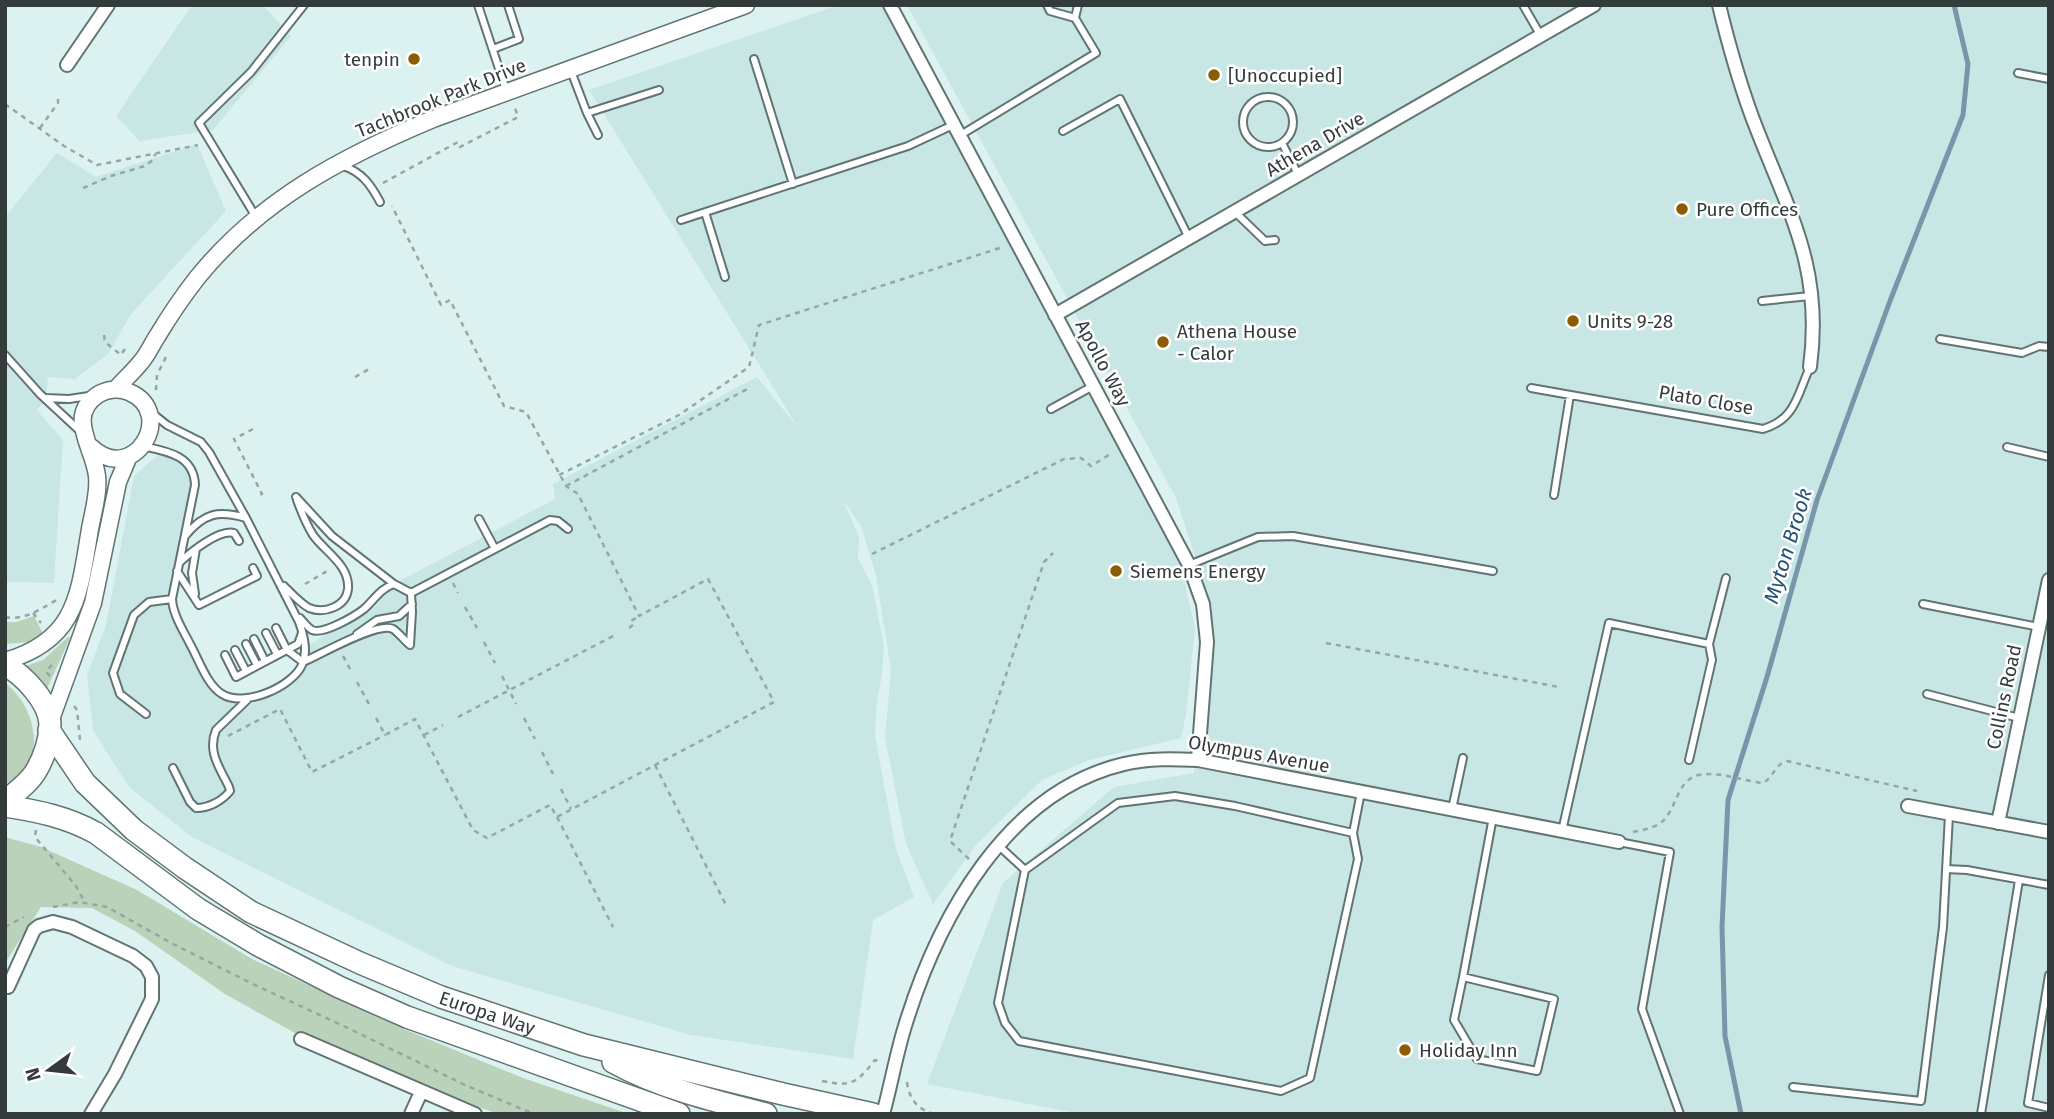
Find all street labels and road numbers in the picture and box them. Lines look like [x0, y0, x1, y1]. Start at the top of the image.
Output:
street label: Tachbrook Park Drive [353, 53, 529, 143]
street label: Athena Drive [1261, 106, 1369, 182]
street label: Apollo Way [1071, 316, 1136, 411]
street label: Plato Close [1657, 380, 1755, 420]
street label: Collins Road [1982, 642, 2026, 752]
street label: Olympus Avenue [1186, 730, 1332, 778]
street label: Europa Way [436, 986, 539, 1040]

